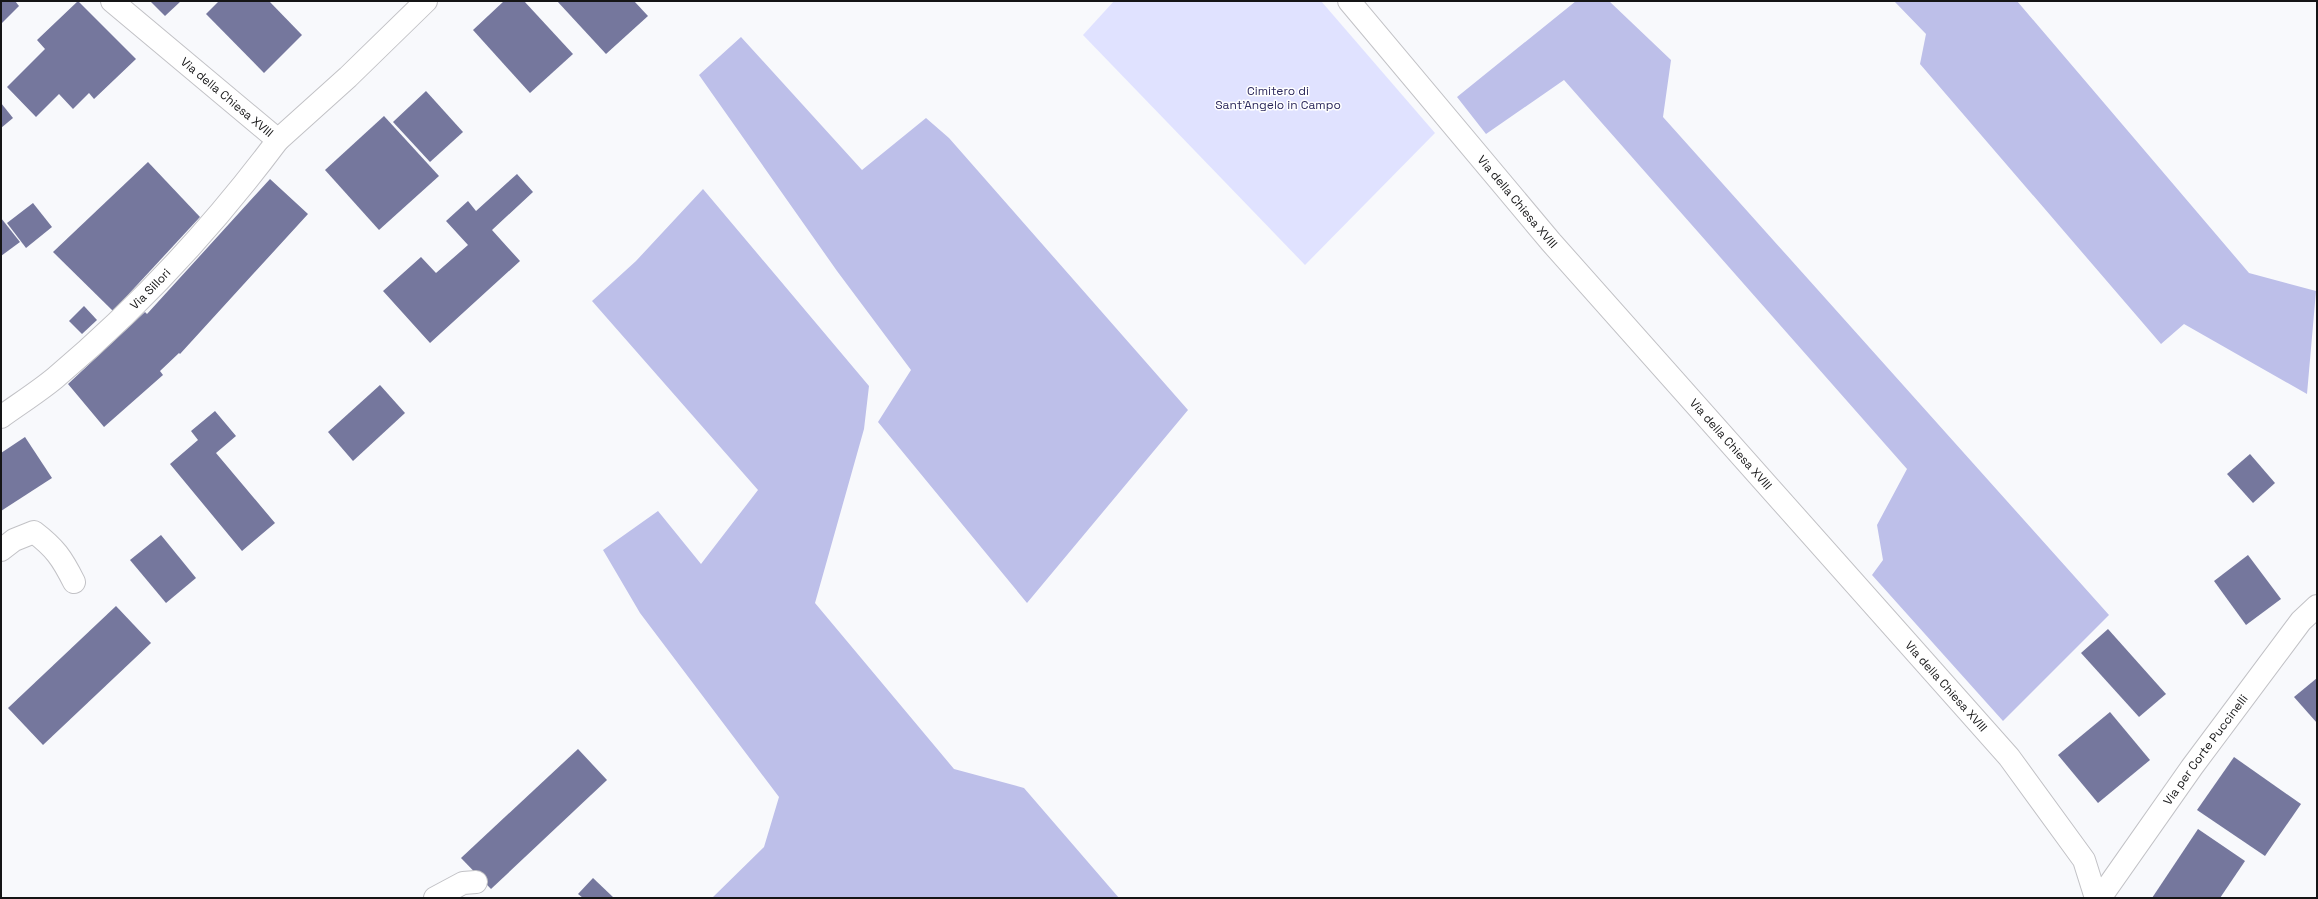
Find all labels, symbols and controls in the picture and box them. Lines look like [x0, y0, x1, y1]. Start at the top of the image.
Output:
street label: Via della Chiesa XVIII [177, 54, 277, 141]
park label: Cimitero di Sant'Angelo in Campo [1215, 83, 1341, 113]
street label: Via della Chiesa XVIII [1474, 152, 1561, 252]
street label: Via Sillori [127, 265, 174, 313]
street label: Via della Chiesa XVIII [1686, 395, 1775, 493]
street label: Via della Chiesa XVIII [1901, 637, 1991, 735]
street label: Via per Corte Puccinelli [2160, 691, 2251, 808]

